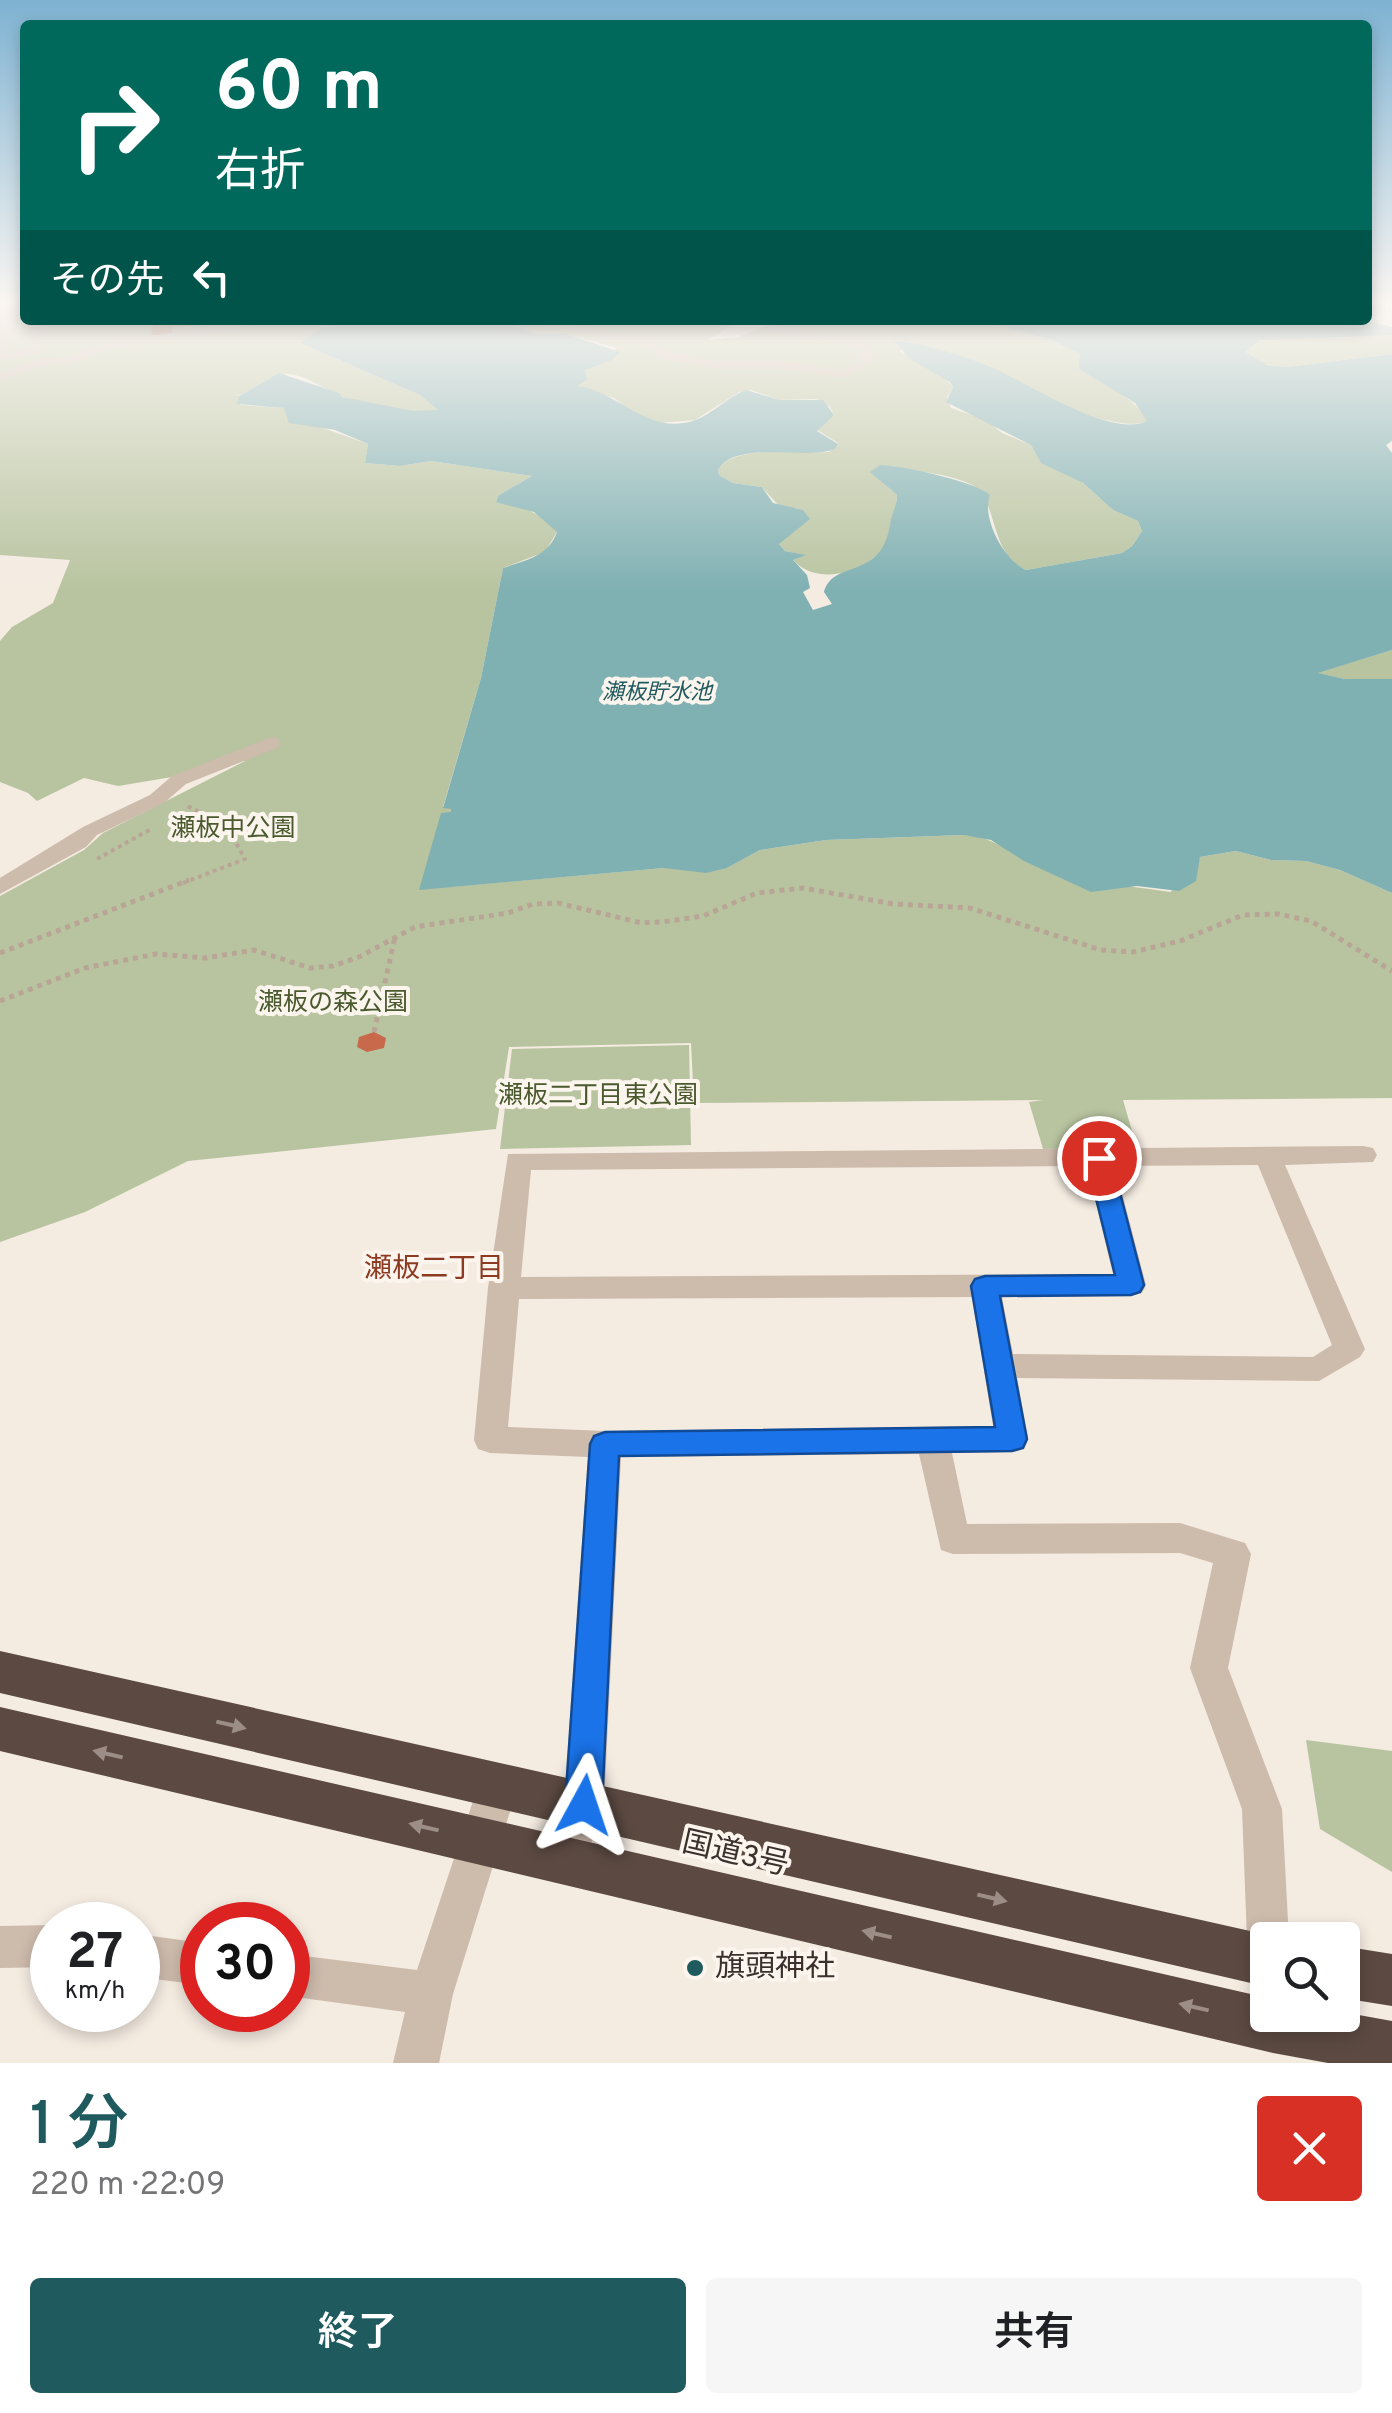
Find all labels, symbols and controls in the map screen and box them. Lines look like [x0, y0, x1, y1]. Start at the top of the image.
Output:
text: 60 m [215, 46, 383, 135]
icon: right [50, 60, 180, 190]
text: 右折 [215, 145, 305, 202]
icon: left [184, 250, 239, 305]
text: その先 [50, 258, 164, 307]
water label: 瀬板貯水池 [602, 680, 714, 707]
park label: 瀬板中公園 [170, 814, 296, 846]
park label: 瀬板の森公園 [258, 988, 408, 1020]
park label: 瀬板二丁目東公園 [498, 1081, 698, 1113]
pin [1057, 1116, 1142, 1201]
icon: arrive [1072, 1131, 1127, 1186]
district label: 瀬板二丁目 [364, 1252, 504, 1288]
one-way arrow [216, 1718, 247, 1733]
one-way arrow [92, 1746, 123, 1761]
position arrow [532, 1753, 636, 1857]
one-way arrow [409, 1819, 440, 1834]
street label: 国道3号 [678, 1825, 792, 1885]
one-way arrow [977, 1891, 1008, 1906]
speed limit sign: 30 [180, 1902, 310, 2032]
map controls [1250, 1922, 1360, 2032]
button: search [1250, 1922, 1360, 2032]
text: 27 [67, 1923, 123, 1986]
one-way arrow [861, 1926, 892, 1941]
place label: 旗頭神社 [715, 1950, 835, 1987]
marker: 旗頭神社 [684, 1957, 706, 1979]
text: km/h [65, 1976, 125, 2008]
one-way arrow [1178, 1999, 1209, 2014]
text: 1 分 [30, 2090, 128, 2166]
button: close [1257, 2096, 1362, 2201]
text: 220 m · 22:09 [30, 2166, 225, 2206]
button: 終了 [30, 2278, 686, 2393]
button: 共有 [706, 2278, 1362, 2393]

